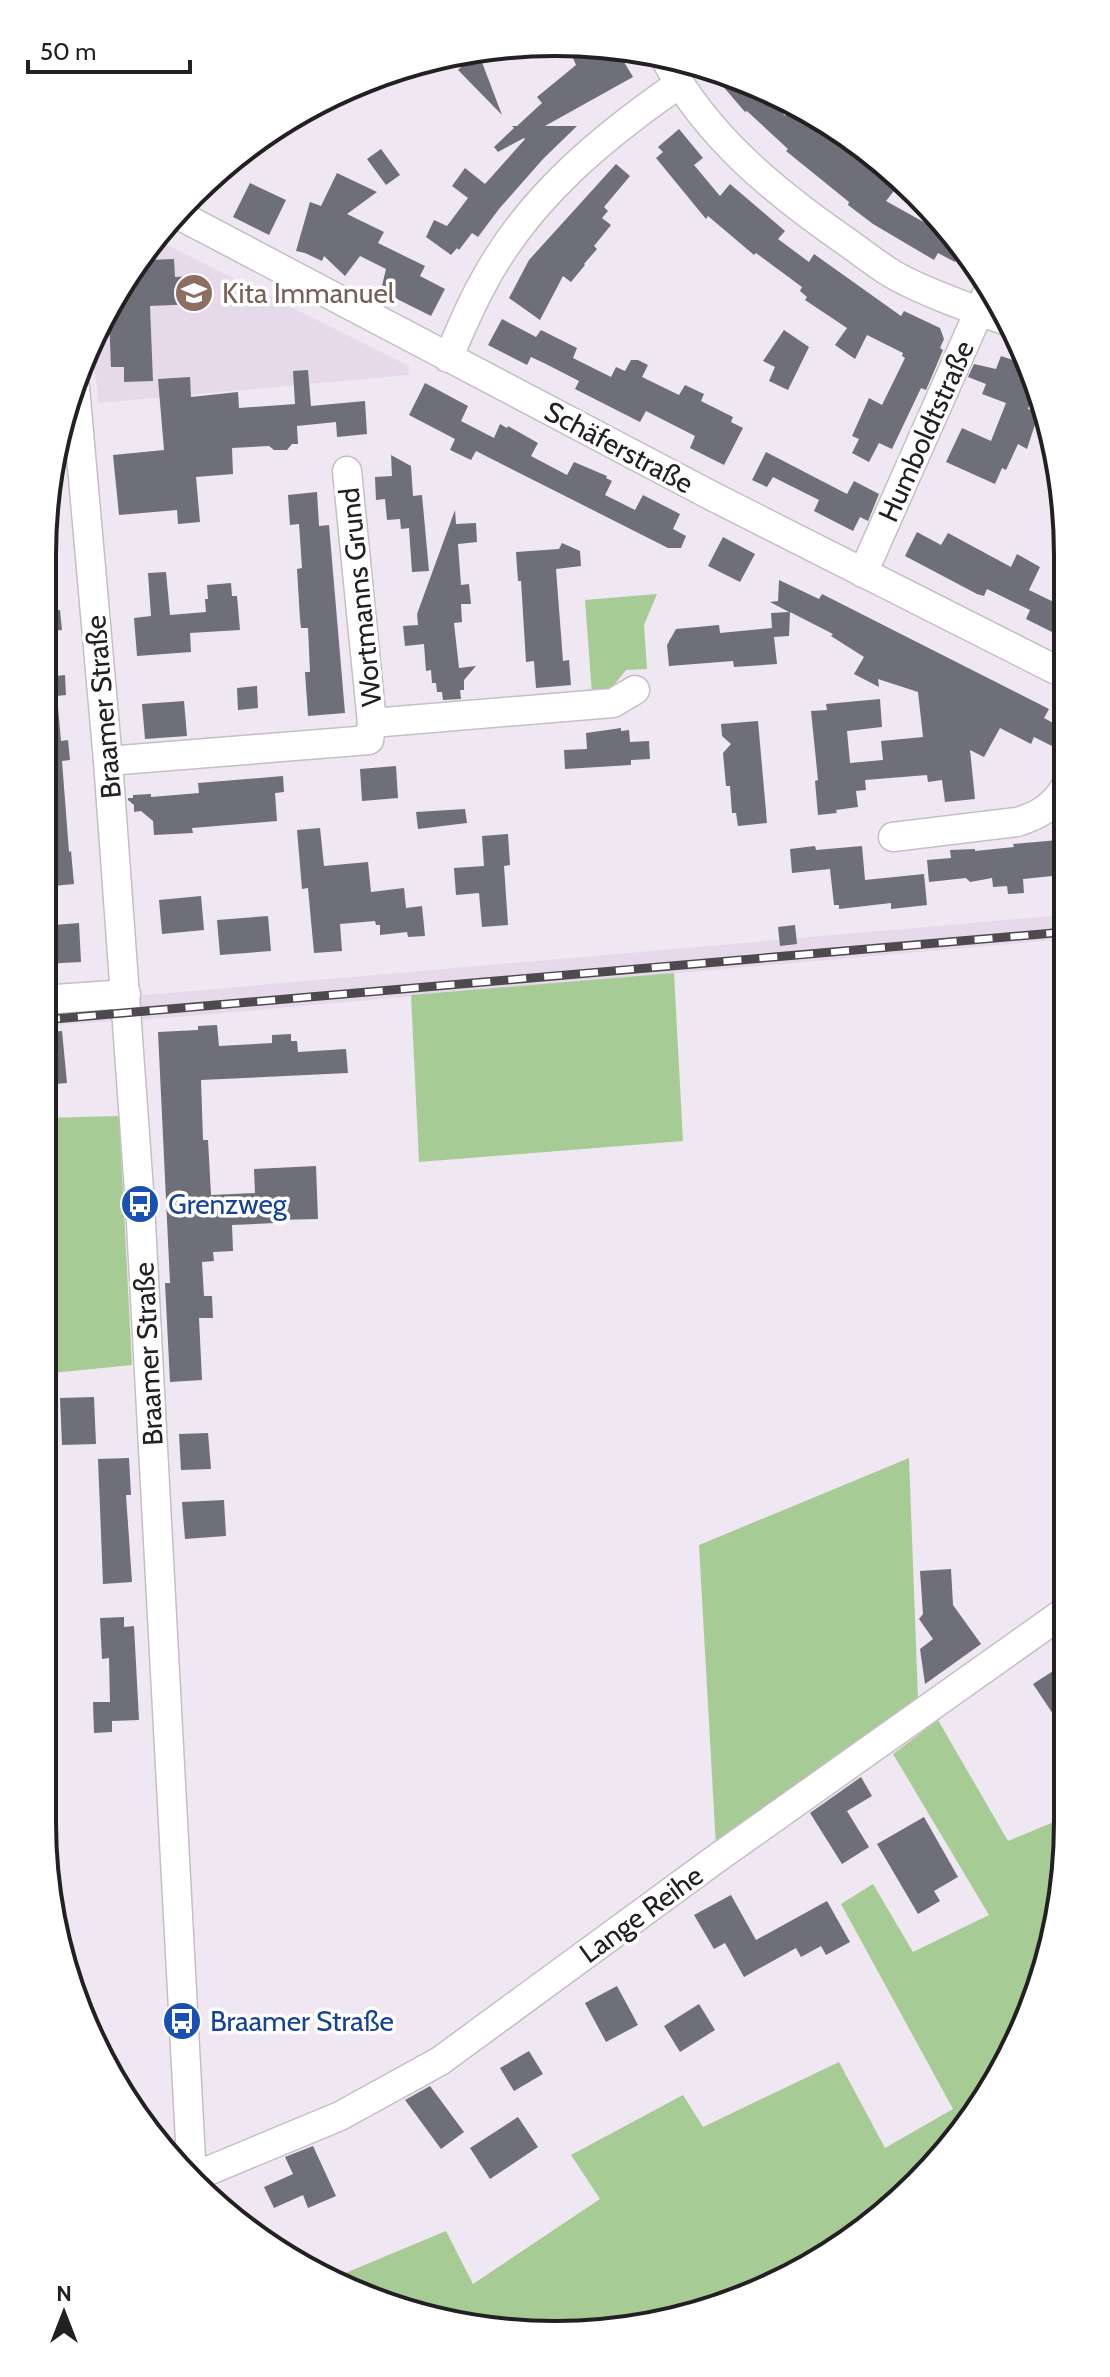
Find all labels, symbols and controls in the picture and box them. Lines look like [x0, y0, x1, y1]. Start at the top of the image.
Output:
scale bar [28, 24, 190, 74]
text: 50 m [40, 37, 96, 66]
school or university icon: Kita Immanuel [173, 272, 215, 314]
place label: Kita Immanuel [222, 276, 395, 310]
street label: Humboldtstraße [871, 335, 981, 527]
street label: Schäferstraße [539, 394, 699, 500]
street label: Wortmanns Grund [332, 486, 388, 708]
street label: Braamer Straße [78, 614, 128, 800]
bus stop icon: Grenzweg [119, 1183, 161, 1225]
place label: Grenzweg [168, 1187, 288, 1221]
street label: Braamer Straße [126, 1261, 170, 1447]
street label: Lange Reihe [573, 1858, 709, 1970]
bus stop icon: Braamer Straße [161, 2000, 203, 2042]
place label: Braamer Straße [210, 2004, 394, 2038]
north arrow [24, 2273, 104, 2353]
text: N [56, 2280, 72, 2307]

